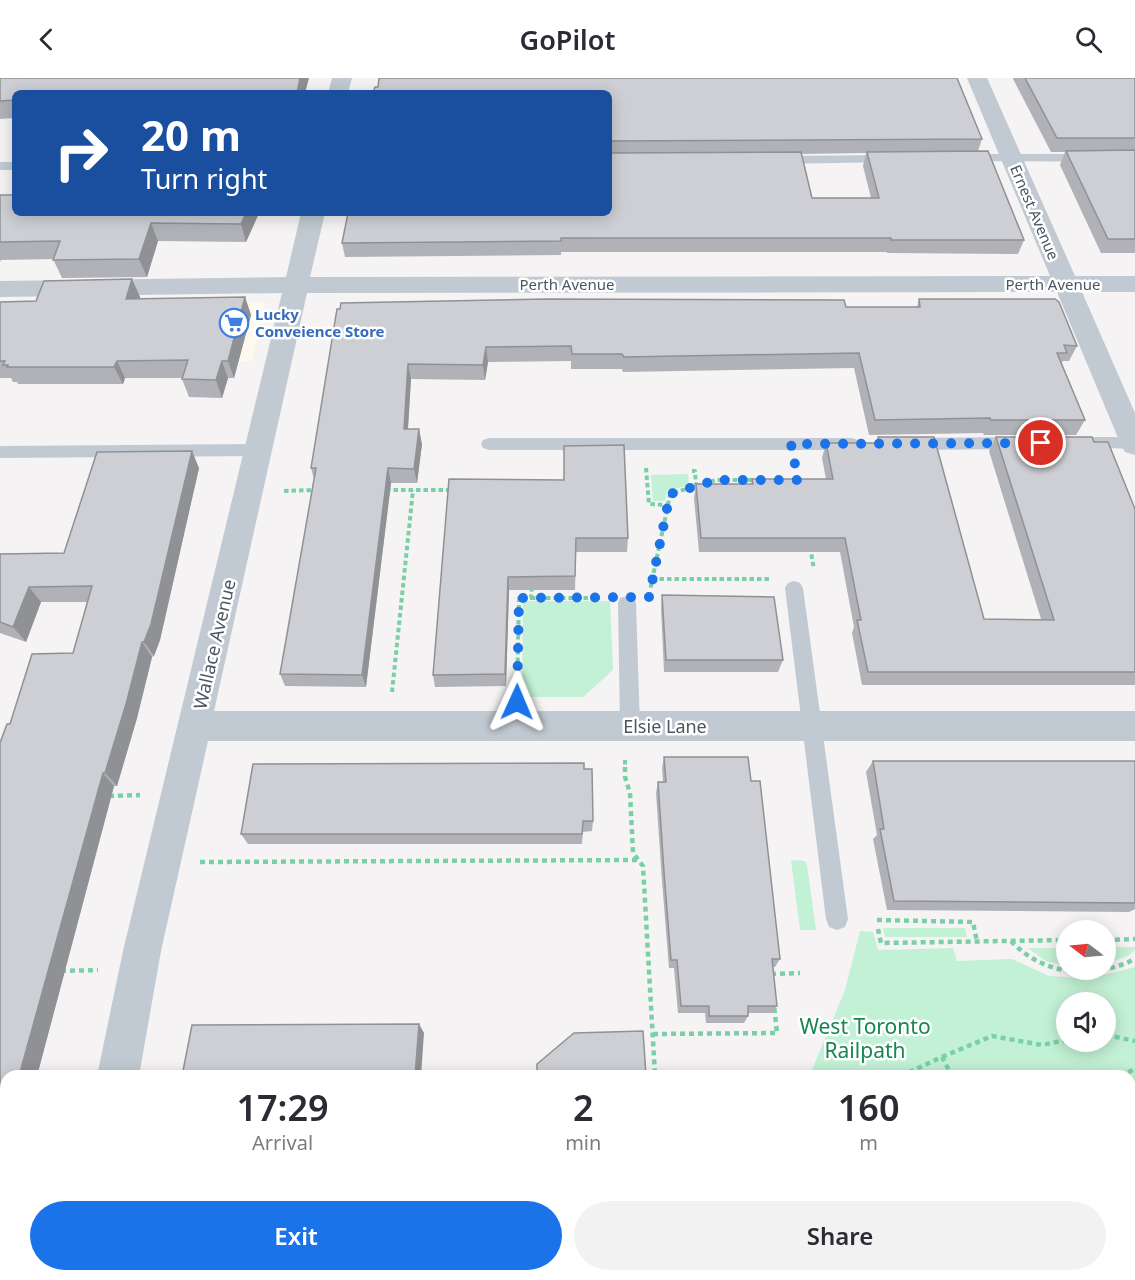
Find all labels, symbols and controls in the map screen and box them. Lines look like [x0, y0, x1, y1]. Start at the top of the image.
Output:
text: GoPilot [520, 21, 615, 58]
icon: back [30, 23, 63, 56]
icon: search [1072, 23, 1105, 56]
text: 20 m [141, 106, 241, 163]
icon: right [42, 114, 120, 192]
text: Turn right [141, 160, 267, 197]
street label: Ernest Avenue [1006, 161, 1064, 263]
street label: Perth Avenue [520, 274, 614, 294]
street label: Perth Avenue [1006, 274, 1100, 294]
place label: Lucky Conveience Store [255, 304, 385, 341]
supermarket icon: Lucky Conveience Store [218, 307, 250, 339]
pin [1015, 417, 1066, 468]
icon: arrive [1024, 426, 1057, 459]
street label: Wallace Avenue [187, 577, 241, 711]
position arrow [485, 670, 549, 734]
street label: Elsie Lane [623, 714, 707, 738]
north arrow [1056, 920, 1116, 980]
map controls [1056, 920, 1116, 1052]
button: sound [1056, 992, 1116, 1052]
park label: West Toronto Railpath [799, 1012, 931, 1064]
text: 17:29 [236, 1083, 329, 1132]
text: 2 [573, 1083, 594, 1132]
text: 160 [838, 1083, 900, 1132]
text: Arrival [252, 1129, 313, 1156]
text: min [565, 1129, 601, 1156]
text: m [859, 1129, 878, 1156]
button: Exit [30, 1201, 562, 1270]
button: Share [574, 1201, 1106, 1270]

